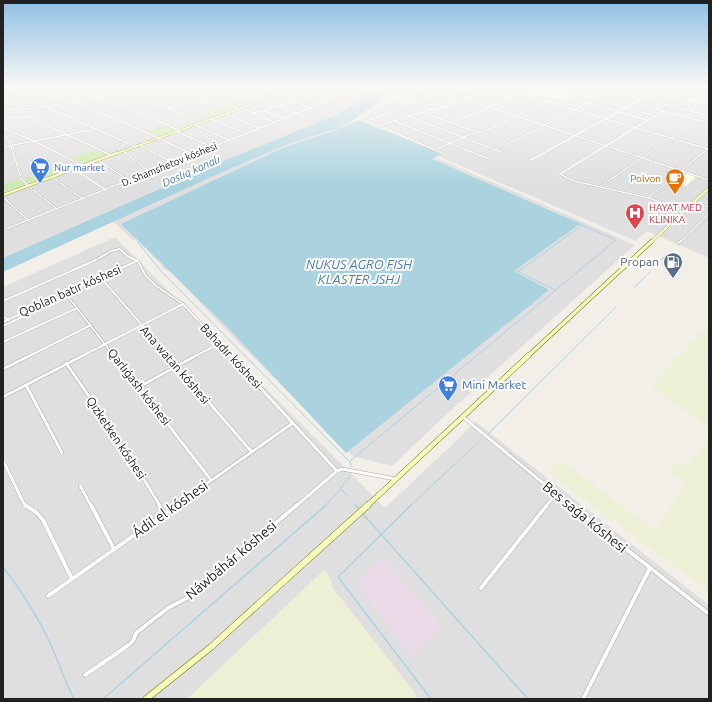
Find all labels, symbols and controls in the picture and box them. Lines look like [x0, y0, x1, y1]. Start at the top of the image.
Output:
street label: D. Shamshetov kóshesi [120, 140, 218, 189]
water label: Doslıq kanalı [160, 153, 222, 189]
supermarket icon: Nur market [29, 156, 51, 184]
place label: Nur market [54, 162, 105, 173]
cafe icon: Polvon [664, 167, 686, 195]
place label: Polvon [630, 173, 661, 184]
hospital icon: HAYAT MED KLINIKA [624, 202, 646, 230]
place label: HAYAT MED KLINIKA [649, 202, 702, 225]
fuel station icon: Propan [662, 251, 684, 279]
place label: Propan [620, 255, 659, 268]
water label: NUKUS AGRO FISH KLASTER JSHJ [306, 257, 412, 286]
street label: Qoblan batır kóshesi [17, 262, 123, 319]
street label: Bahadır kóshesi [198, 321, 265, 391]
street label: Ana watan kóshesi [138, 323, 213, 406]
street label: Qarlıǵash kóshesi [105, 346, 173, 428]
supermarket icon: Mini Market [437, 374, 459, 402]
place label: Mini Market [462, 378, 526, 391]
street label: Qızketken kóshesi [84, 394, 149, 481]
street label: Ádil el kóshesi [129, 476, 211, 541]
street label: Bes saǵa kóshesi [540, 478, 630, 556]
street label: Náwbáhár kóshesi [182, 517, 280, 603]

